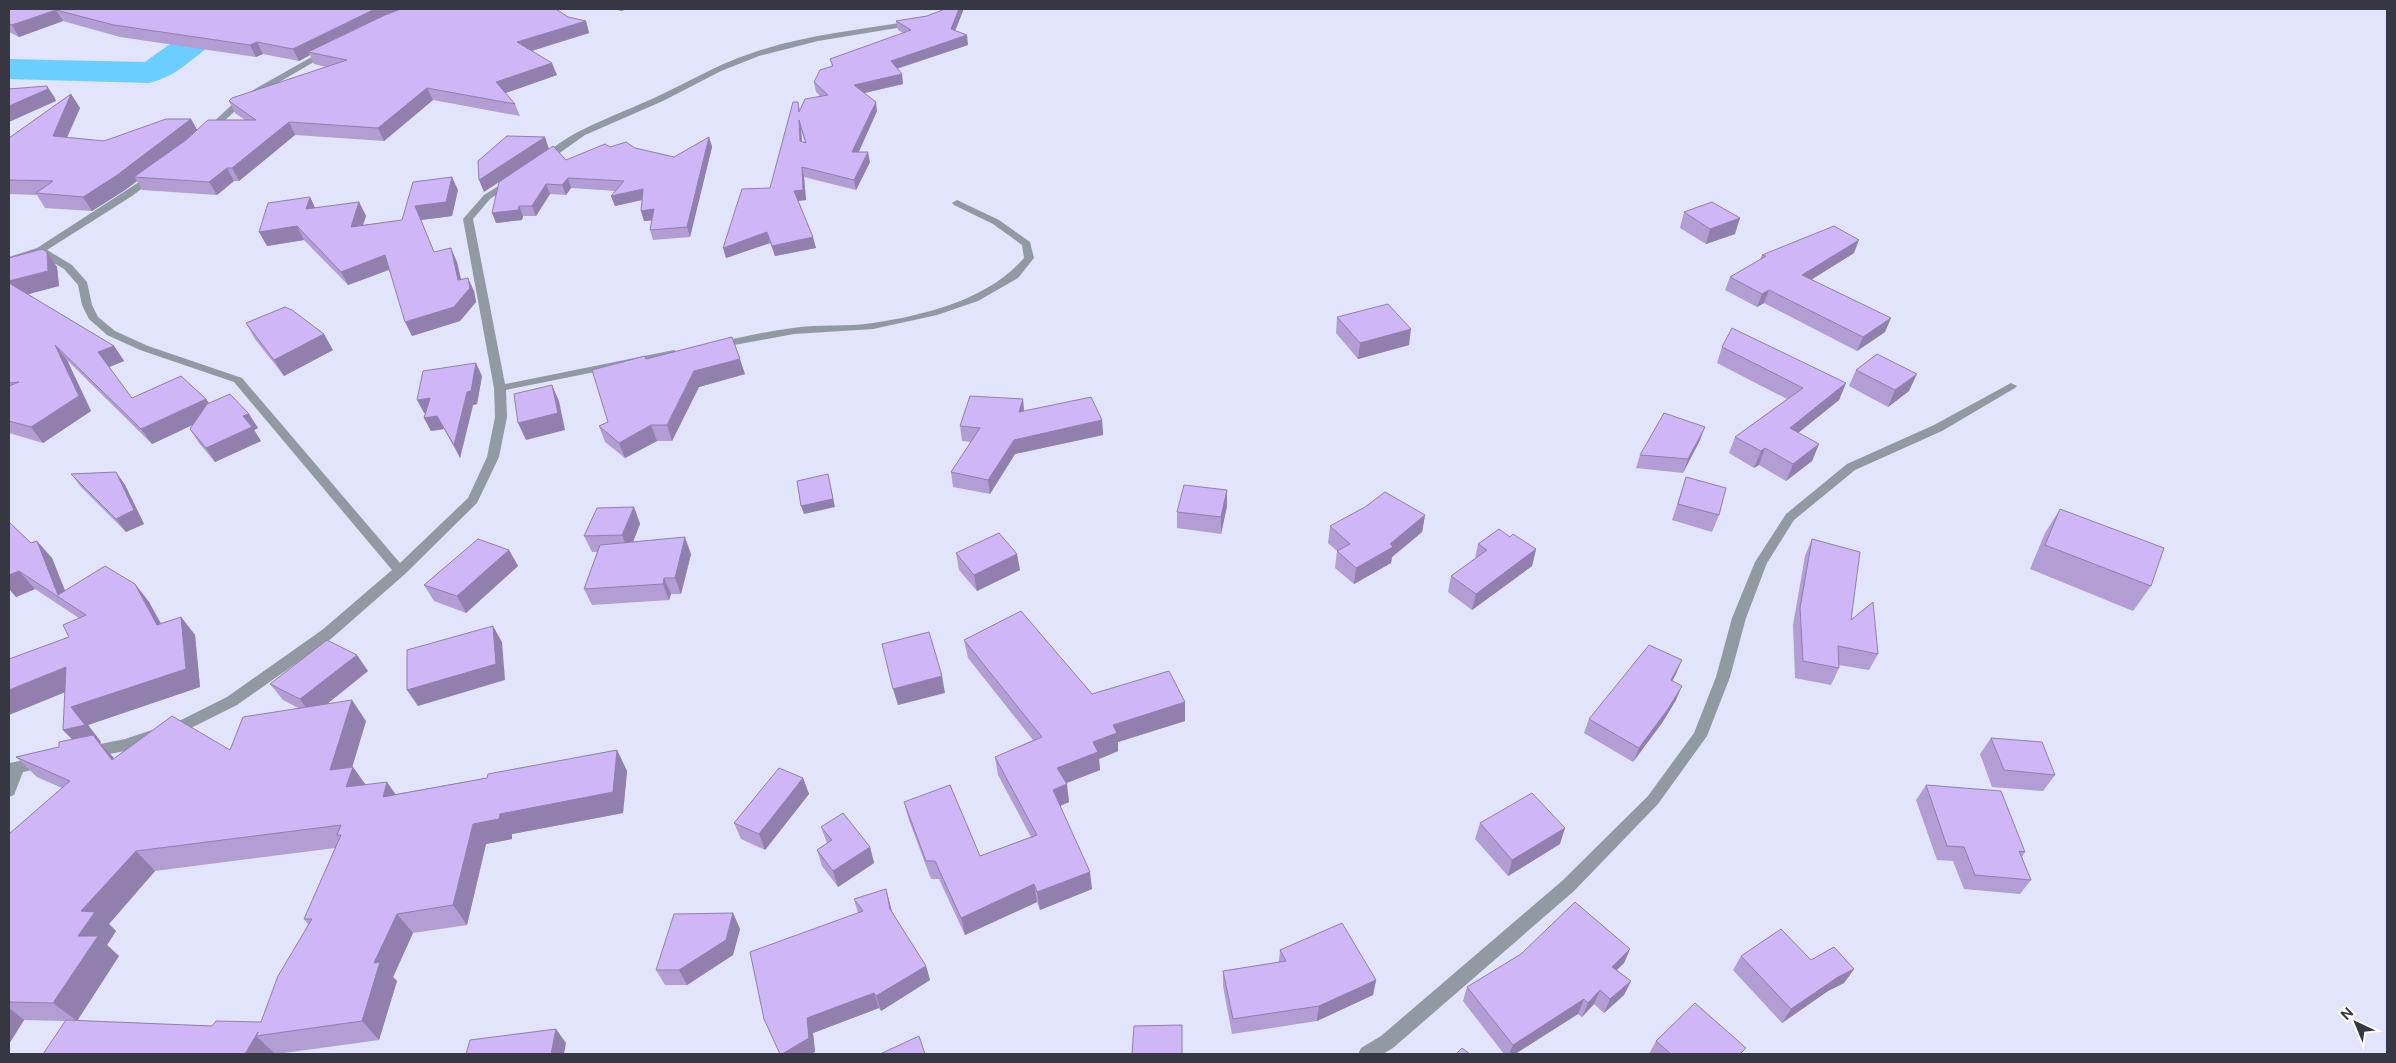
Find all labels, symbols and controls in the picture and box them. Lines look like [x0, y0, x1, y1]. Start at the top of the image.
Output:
north arrow [2331, 998, 2381, 1048]
text: N [2337, 1004, 2356, 1023]

